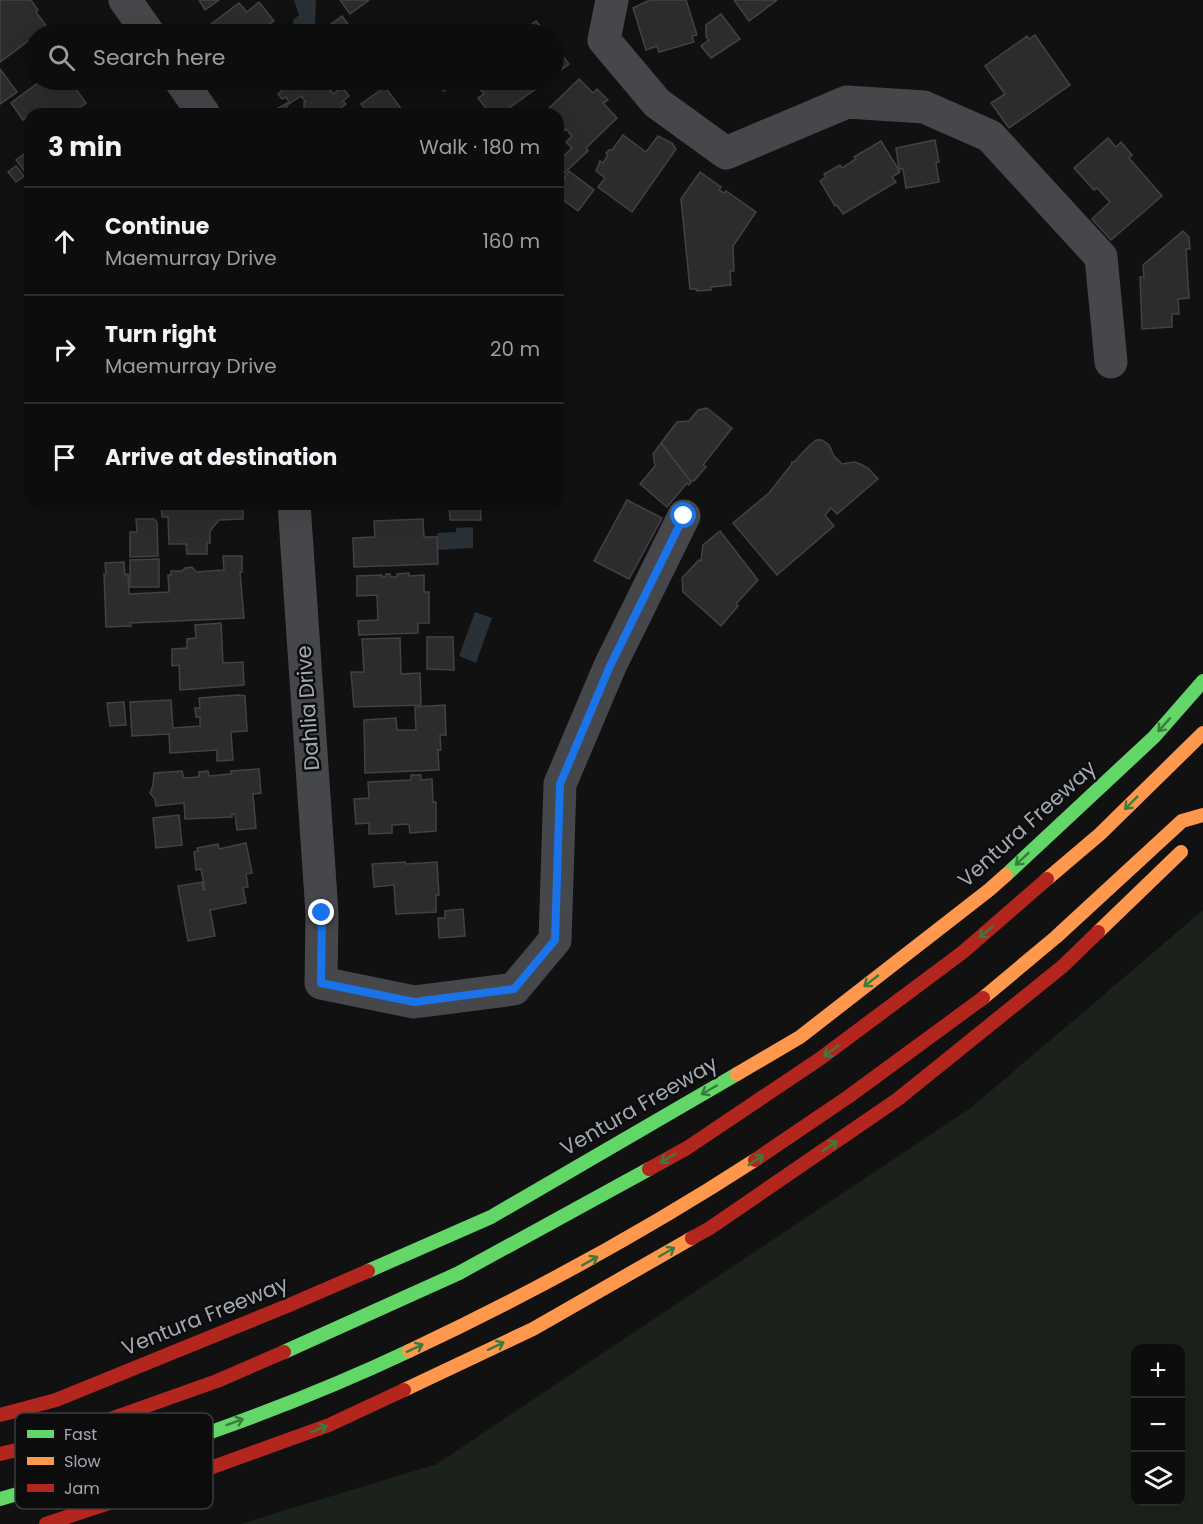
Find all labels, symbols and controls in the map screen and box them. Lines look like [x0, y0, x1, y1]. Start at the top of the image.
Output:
search box [24, 24, 564, 90]
icon: search [45, 41, 78, 74]
text: Search here [93, 42, 226, 73]
text: 3 min [48, 129, 122, 165]
text: Walk · 180 m [419, 133, 540, 161]
text: Continue [105, 211, 209, 242]
icon: ahead [48, 225, 81, 258]
text: 160 m [482, 227, 540, 255]
text: Maemurray Drive [105, 244, 277, 272]
text: Turn right [105, 319, 216, 350]
icon: right [48, 333, 81, 366]
text: 20 m [490, 335, 540, 363]
text: Maemurray Drive [105, 352, 277, 380]
icon: arrive [48, 441, 81, 474]
text: Arrive at destination [105, 442, 337, 473]
route start [670, 502, 696, 528]
street label: Dahlia Drive [289, 645, 326, 772]
one-way arrow [1157, 717, 1171, 732]
street label: Ventura Freeway [951, 753, 1102, 894]
one-way arrow [1124, 796, 1139, 810]
one-way arrow [1015, 852, 1030, 866]
route end [308, 899, 334, 925]
one-way arrow [978, 926, 994, 939]
one-way arrow [863, 975, 879, 988]
one-way arrow [823, 1044, 839, 1057]
street label: Ventura Freeway [555, 1049, 723, 1162]
one-way arrow [701, 1084, 718, 1096]
one-way arrow [821, 1140, 838, 1152]
one-way arrow [660, 1153, 677, 1165]
one-way arrow [748, 1153, 765, 1166]
one-way arrow [658, 1246, 675, 1258]
one-way arrow [581, 1254, 598, 1266]
street label: Ventura Freeway [117, 1269, 292, 1362]
one-way arrow [487, 1340, 505, 1352]
one-way arrow [406, 1342, 424, 1354]
map controls [1131, 1344, 1185, 1506]
button: + [1131, 1344, 1185, 1398]
button: − [1131, 1398, 1185, 1452]
legend [15, 1413, 213, 1509]
one-way arrow [225, 1415, 244, 1426]
one-way arrow [309, 1422, 328, 1433]
text: Fast [64, 1423, 97, 1446]
text: Slow [64, 1450, 101, 1473]
button: layers [1131, 1452, 1185, 1506]
text: Jam [64, 1477, 100, 1500]

